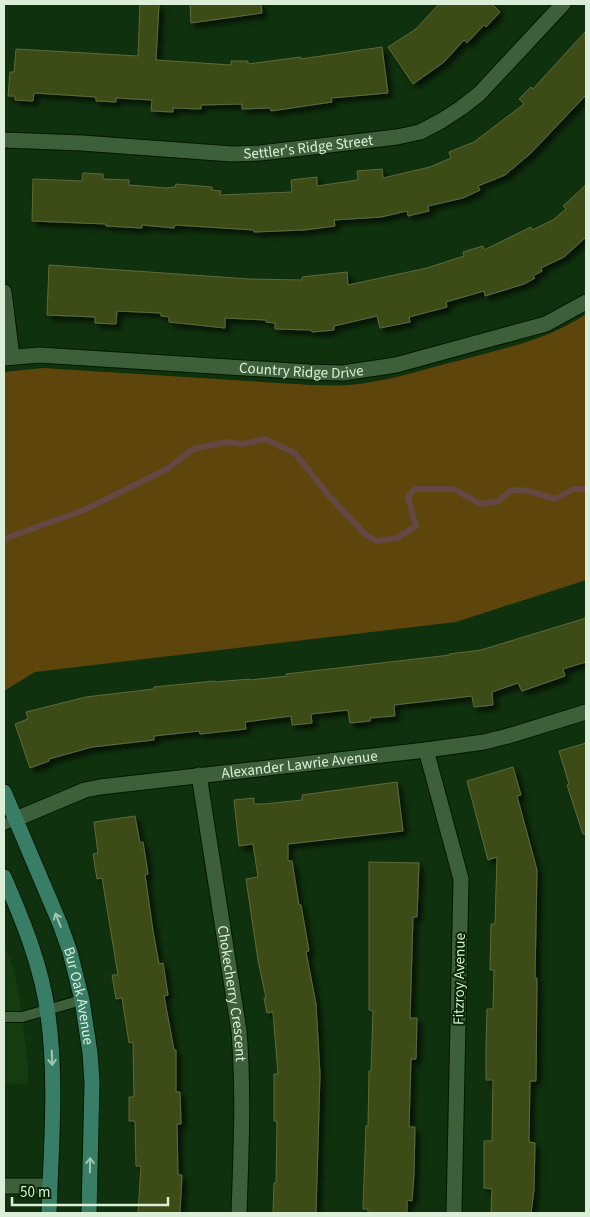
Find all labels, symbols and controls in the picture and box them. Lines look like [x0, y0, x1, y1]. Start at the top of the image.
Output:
street label: Settler's Ridge Street [243, 130, 374, 165]
street label: Country Ridge Drive [238, 358, 365, 384]
street label: Alexander Lawrie Avenue [220, 746, 379, 784]
one-way arrow [53, 913, 62, 928]
street label: Chokecherry Crescent [212, 924, 251, 1062]
street label: Fitzroy Avenue [448, 933, 471, 1025]
street label: Bur Oak Avenue [58, 944, 99, 1046]
one-way arrow [48, 1050, 57, 1066]
one-way arrow [85, 1157, 95, 1173]
scale bar [12, 1174, 169, 1206]
text: 50 m [20, 1182, 50, 1203]

